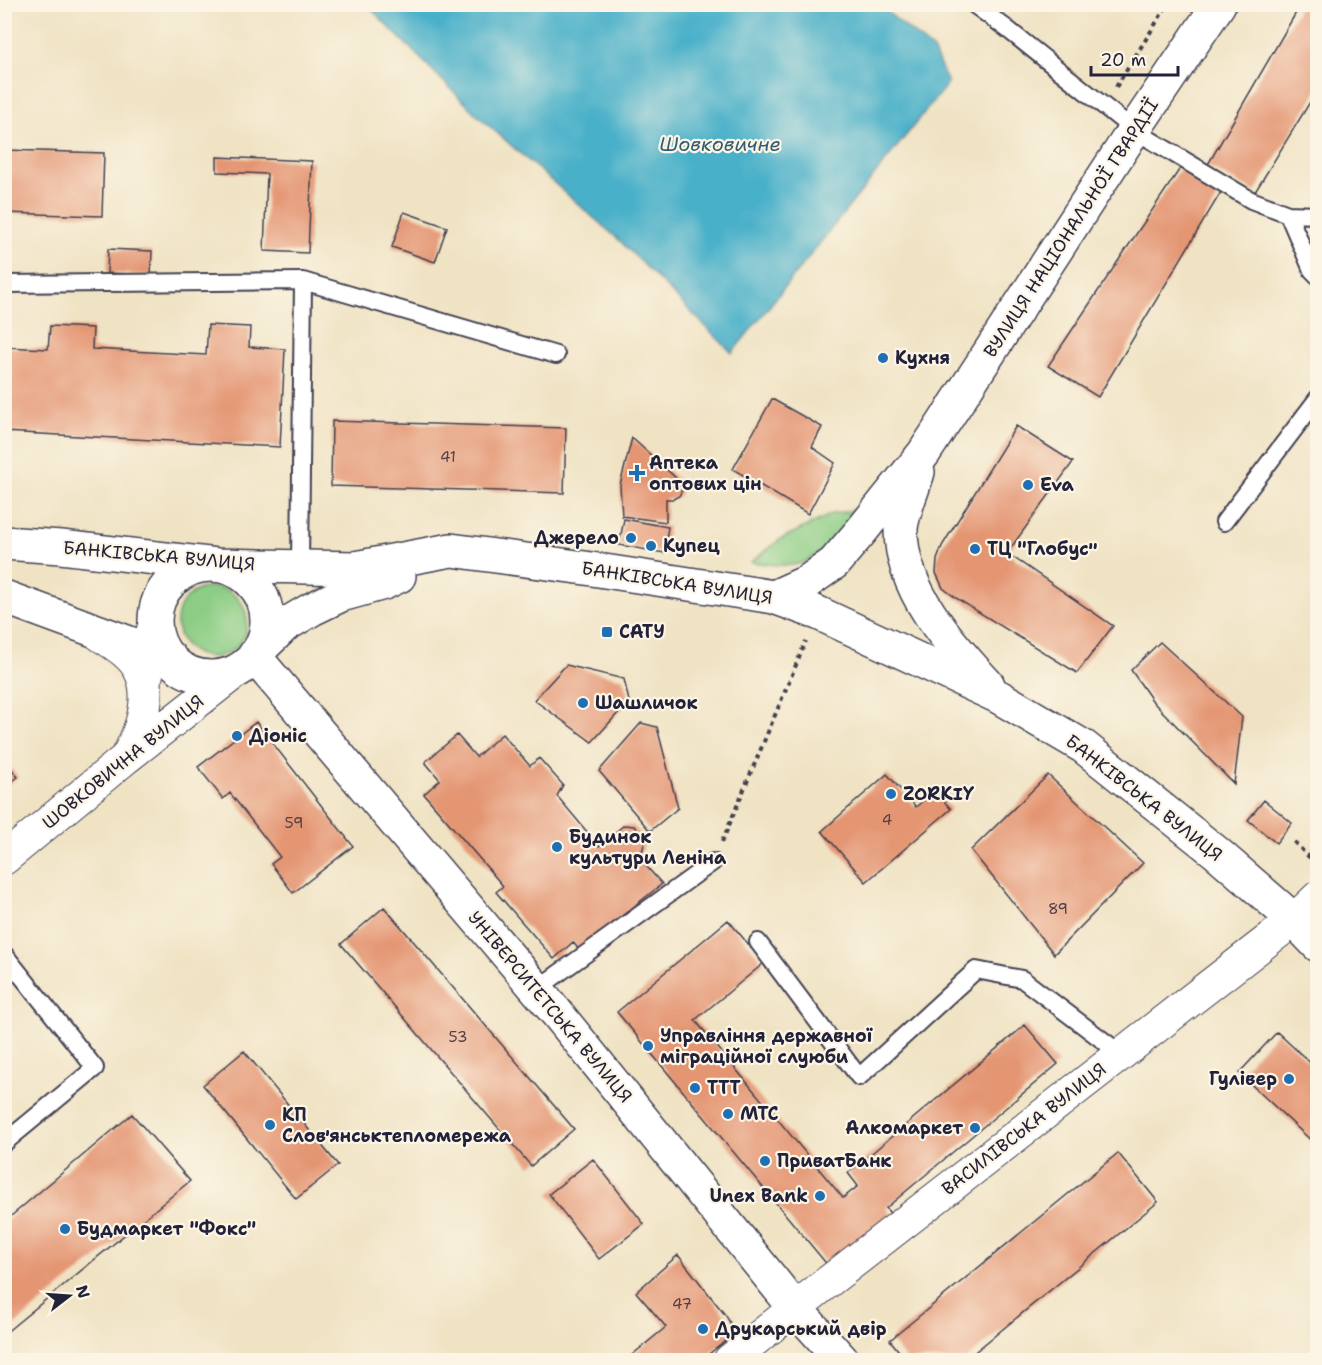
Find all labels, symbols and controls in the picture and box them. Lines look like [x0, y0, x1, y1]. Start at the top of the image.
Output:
scale bar [1091, 39, 1178, 77]
text: 20 m [1100, 48, 1146, 72]
street label: ВУЛИЦЯ НАЦІОНАЛЬНОЇ ГВАРДІЇ [978, 94, 1164, 362]
water label: Шовковичне [659, 131, 781, 157]
place label: Кухня [895, 346, 950, 370]
marker: Кухня [876, 351, 890, 365]
house number: 41 [440, 447, 456, 467]
place label: Аптека оптових цін [649, 451, 762, 496]
marker: Аптека оптових цін [630, 466, 644, 480]
place label: Eva [1040, 473, 1075, 497]
marker: Eva [1021, 478, 1035, 492]
place label: Джерело [534, 526, 619, 550]
marker: Джерело [624, 531, 638, 545]
place label: Купец [663, 534, 720, 558]
street label: БАНКІВСЬКА ВУЛИЦЯ [62, 536, 256, 576]
place label: ТЦ "Глобус" [987, 537, 1098, 561]
marker: Купец [644, 539, 658, 553]
marker: ТЦ "Глобус" [968, 542, 982, 556]
street label: БАНКІВСЬКА ВУЛИЦЯ [580, 556, 774, 610]
place label: САТУ [619, 620, 665, 644]
marker: САТУ [600, 625, 614, 639]
street label: ШОВКОВИЧНА ВУЛИЦЯ [37, 689, 209, 835]
place label: Шашличок [595, 691, 698, 715]
marker: Шашличок [576, 696, 590, 710]
place label: Діоніс [249, 724, 307, 748]
marker: Діоніс [230, 729, 244, 743]
street label: БАНКІВСЬКА ВУЛИЦЯ [1061, 729, 1227, 867]
place label: ZORKIY [903, 782, 974, 806]
marker: ZORKIY [884, 787, 898, 801]
house number: 4 [882, 810, 892, 830]
house number: 59 [285, 813, 303, 833]
place label: Будинок культури Леніна [569, 825, 727, 870]
marker: Будинок культури Леніна [550, 840, 564, 854]
house number: 89 [1048, 899, 1068, 919]
street label: УНІВЕРСИТЕТСЬКА ВУЛИЦЯ [463, 906, 637, 1108]
place label: Управління державної міграційної слуюби [660, 1024, 873, 1069]
house number: 53 [449, 1027, 468, 1047]
marker: Управління державної міграційної слуюби [641, 1039, 655, 1053]
street label: ВАСИЛІВСЬКА ВУЛИЦЯ [937, 1057, 1111, 1201]
place label: Гулівер [1209, 1067, 1277, 1091]
marker: Гулівер [1282, 1072, 1296, 1086]
place label: ТТТ [707, 1076, 741, 1100]
marker: ТТТ [688, 1081, 702, 1095]
place label: МТС [740, 1102, 779, 1126]
place label: КП Слов'янськтепломережа [282, 1103, 512, 1148]
marker: МТС [721, 1107, 735, 1121]
place label: Алкомаркет [845, 1116, 963, 1140]
marker: КП Слов'янськтепломережа [263, 1118, 277, 1132]
marker: Алкомаркет [968, 1121, 982, 1135]
place label: ПриватБанк [777, 1149, 892, 1173]
marker: ПриватБанк [758, 1154, 772, 1168]
place label: Unex Bank [710, 1184, 808, 1208]
marker: Unex Bank [813, 1189, 827, 1203]
place label: Будмаркет "Фокс" [77, 1217, 256, 1241]
marker: Будмаркет "Фокс" [58, 1222, 72, 1236]
north arrow [39, 1266, 99, 1326]
text: N [71, 1283, 95, 1301]
house number: 47 [672, 1294, 692, 1314]
place label: Друкарський двір [715, 1317, 887, 1341]
marker: Друкарський двір [696, 1322, 710, 1336]

